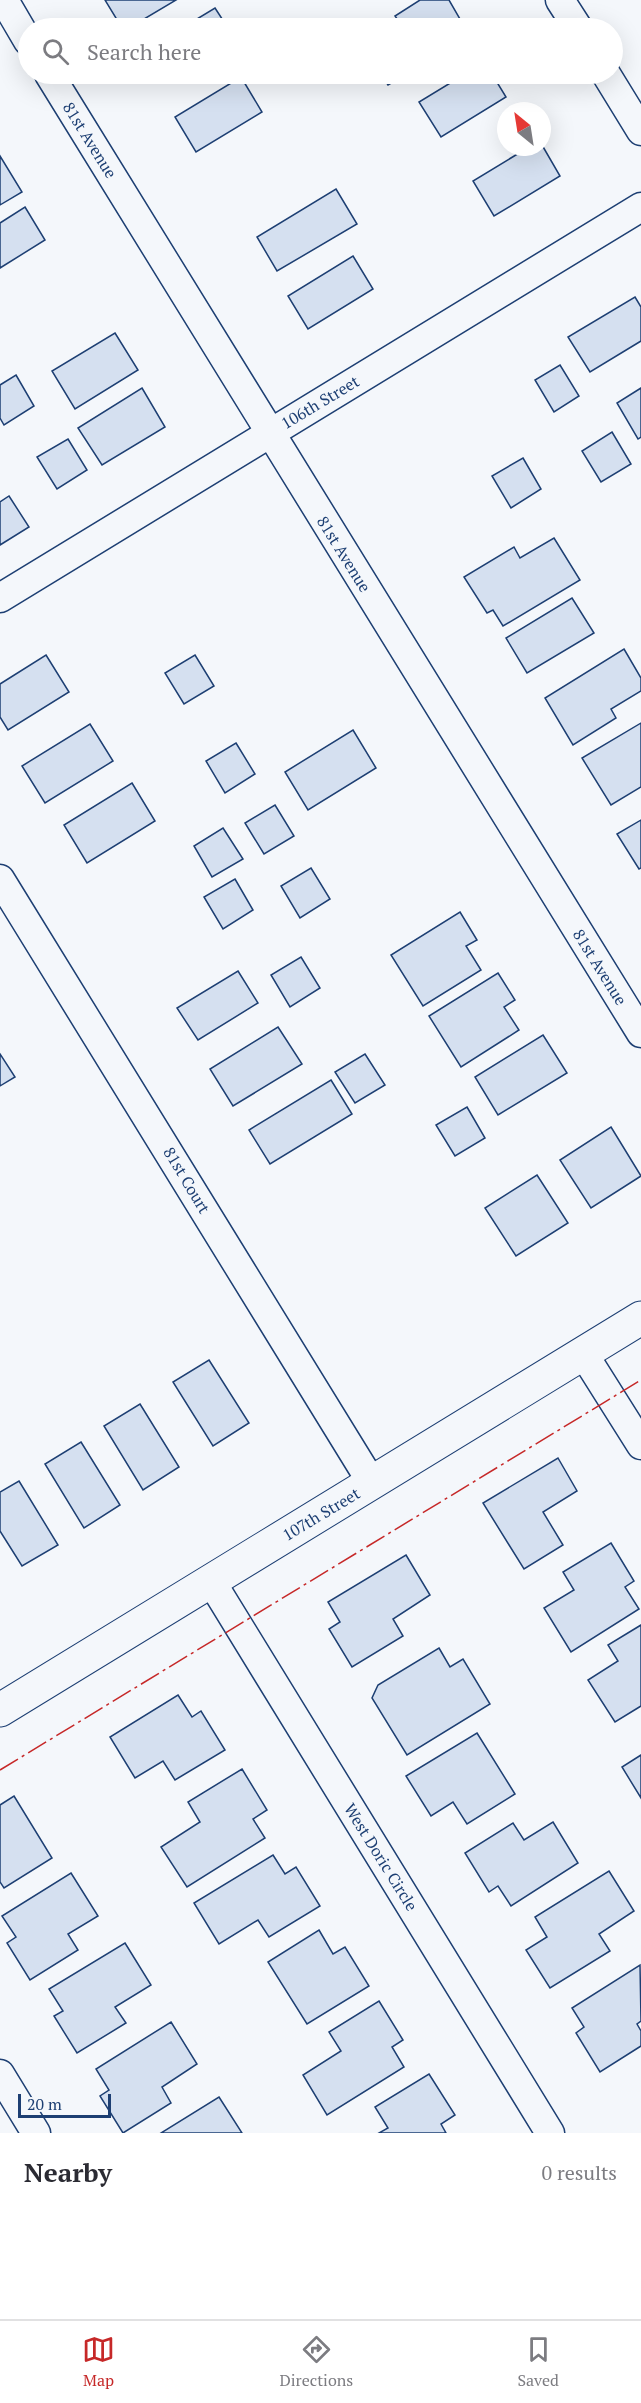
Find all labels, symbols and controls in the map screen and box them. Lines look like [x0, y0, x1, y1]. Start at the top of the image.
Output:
search box [18, 18, 623, 84]
icon: search [39, 35, 72, 68]
text: Search here [87, 37, 201, 66]
street label: 81st Avenue [58, 98, 122, 182]
north arrow [497, 102, 551, 156]
street label: 106th Street [277, 370, 363, 434]
street label: 81st Avenue [312, 512, 376, 596]
street label: 81st Avenue [568, 925, 632, 1009]
street label: 81st Court [159, 1143, 215, 1217]
street label: 107th Street [278, 1482, 364, 1546]
street label: West Doric Circle [339, 1799, 423, 1915]
scale bar [18, 2091, 111, 2118]
text: 20 m [27, 2093, 62, 2115]
text: Nearby [24, 2155, 112, 2189]
text: 0 results [542, 2159, 617, 2186]
tab: Map [82, 2333, 115, 2391]
tab: Directions [279, 2333, 353, 2391]
tab: Saved [517, 2333, 559, 2391]

